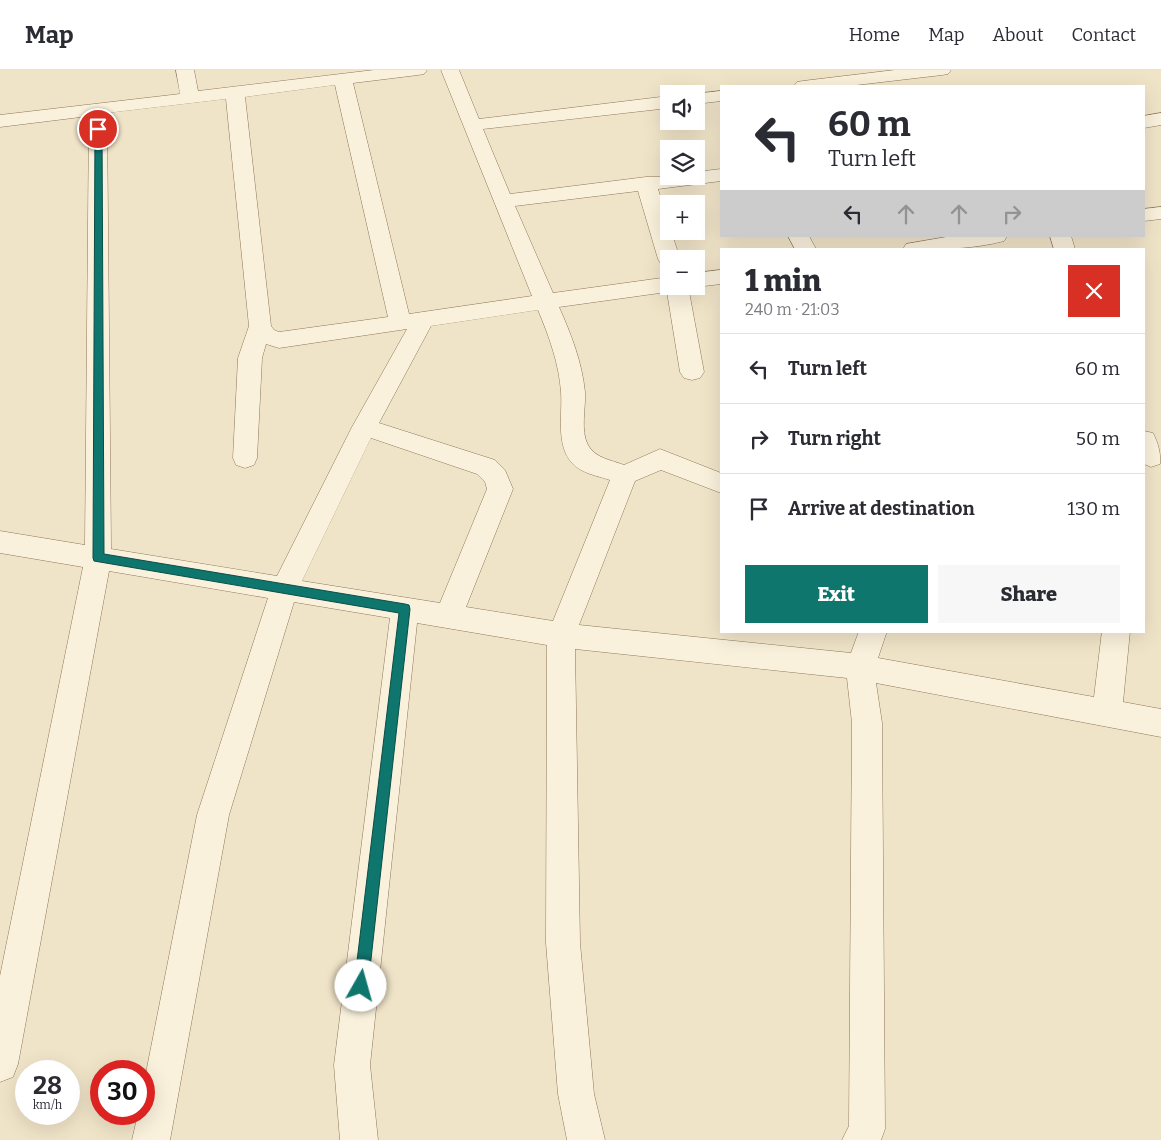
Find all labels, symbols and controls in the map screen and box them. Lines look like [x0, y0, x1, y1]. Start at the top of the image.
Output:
text: Map [25, 21, 74, 49]
text: Home [849, 24, 900, 46]
text: Map [928, 24, 964, 46]
text: About [992, 24, 1043, 46]
text: Contact [1071, 24, 1136, 46]
map controls [660, 85, 705, 295]
button: sound [660, 85, 705, 130]
text: 60 m [828, 103, 911, 145]
icon: left [745, 105, 810, 170]
pin [77, 108, 119, 150]
icon: arrive [84, 115, 112, 143]
button: layers [660, 140, 705, 185]
text: Turn left [828, 145, 916, 172]
button: + [660, 195, 705, 240]
icon: left [839, 200, 867, 228]
icon: ahead [892, 200, 920, 228]
icon: ahead [945, 200, 973, 228]
icon: right [998, 200, 1026, 228]
button: − [660, 250, 705, 295]
text: 1 min [745, 263, 821, 299]
button: close [1068, 265, 1120, 317]
text: 240 m · 21:03 [745, 300, 840, 319]
icon: left [745, 355, 773, 383]
text: Turn left [788, 357, 867, 380]
text: 60 m [1075, 357, 1120, 380]
icon: right [745, 425, 773, 453]
text: Turn right [788, 427, 881, 450]
text: 50 m [1076, 427, 1120, 450]
icon: arrive [745, 495, 773, 523]
text: Arrive at destination [788, 497, 975, 520]
text: 130 m [1067, 497, 1120, 520]
button: Exit [745, 565, 928, 623]
button: Share [938, 565, 1120, 623]
position arrow [334, 959, 386, 1011]
speed limit sign: 30 [90, 1060, 155, 1125]
text: 28 [33, 1071, 62, 1101]
text: km/h [33, 1098, 62, 1112]

